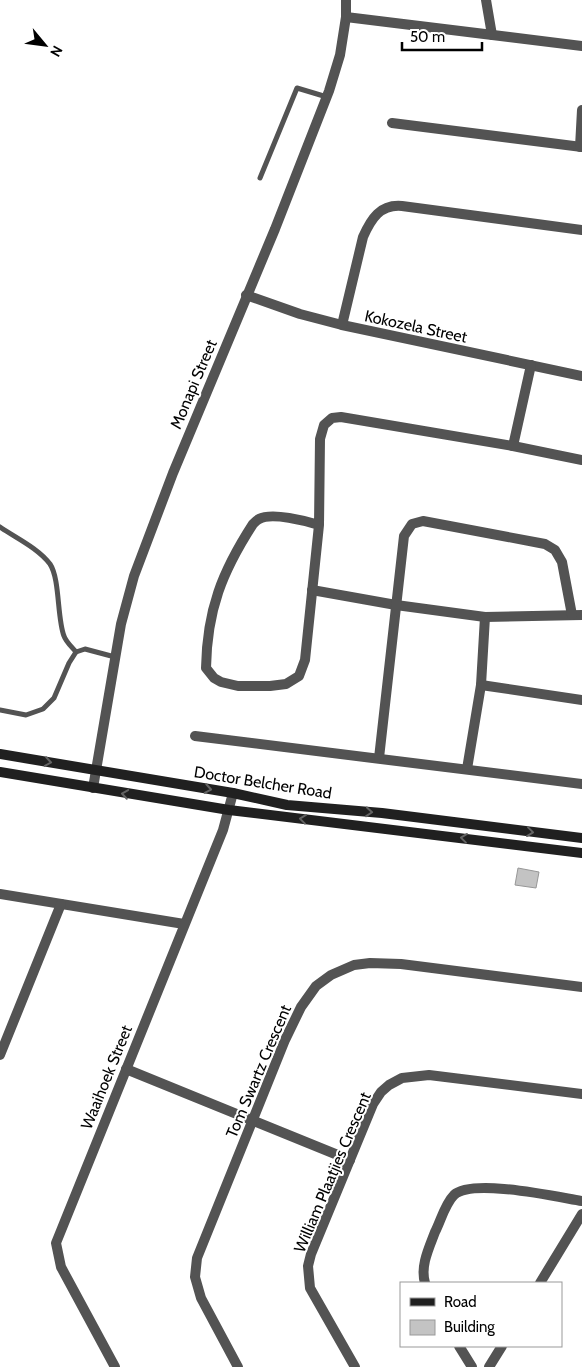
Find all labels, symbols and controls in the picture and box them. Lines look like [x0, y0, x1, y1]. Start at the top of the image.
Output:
north arrow [20, 20, 70, 70]
scale bar [402, 20, 482, 52]
text: 50 m [410, 28, 445, 46]
text: N [46, 43, 67, 60]
street label: Kokozela Street [363, 306, 470, 347]
street label: Monapi Street [166, 336, 221, 432]
one-way arrow [44, 756, 52, 767]
street label: Doctor Belcher Road [193, 762, 333, 803]
one-way arrow [204, 784, 213, 794]
one-way arrow [121, 789, 130, 799]
one-way arrow [365, 806, 373, 817]
one-way arrow [298, 814, 306, 825]
one-way arrow [527, 826, 535, 837]
one-way arrow [460, 834, 468, 844]
street label: Tom Swartz Crescent [222, 1001, 295, 1141]
street label: Waaihoek Street [77, 1022, 136, 1132]
street label: William Plaatjies Crescent [290, 1089, 375, 1255]
legend [400, 1282, 562, 1347]
text: Road [444, 1293, 477, 1311]
text: Building [444, 1318, 495, 1336]

